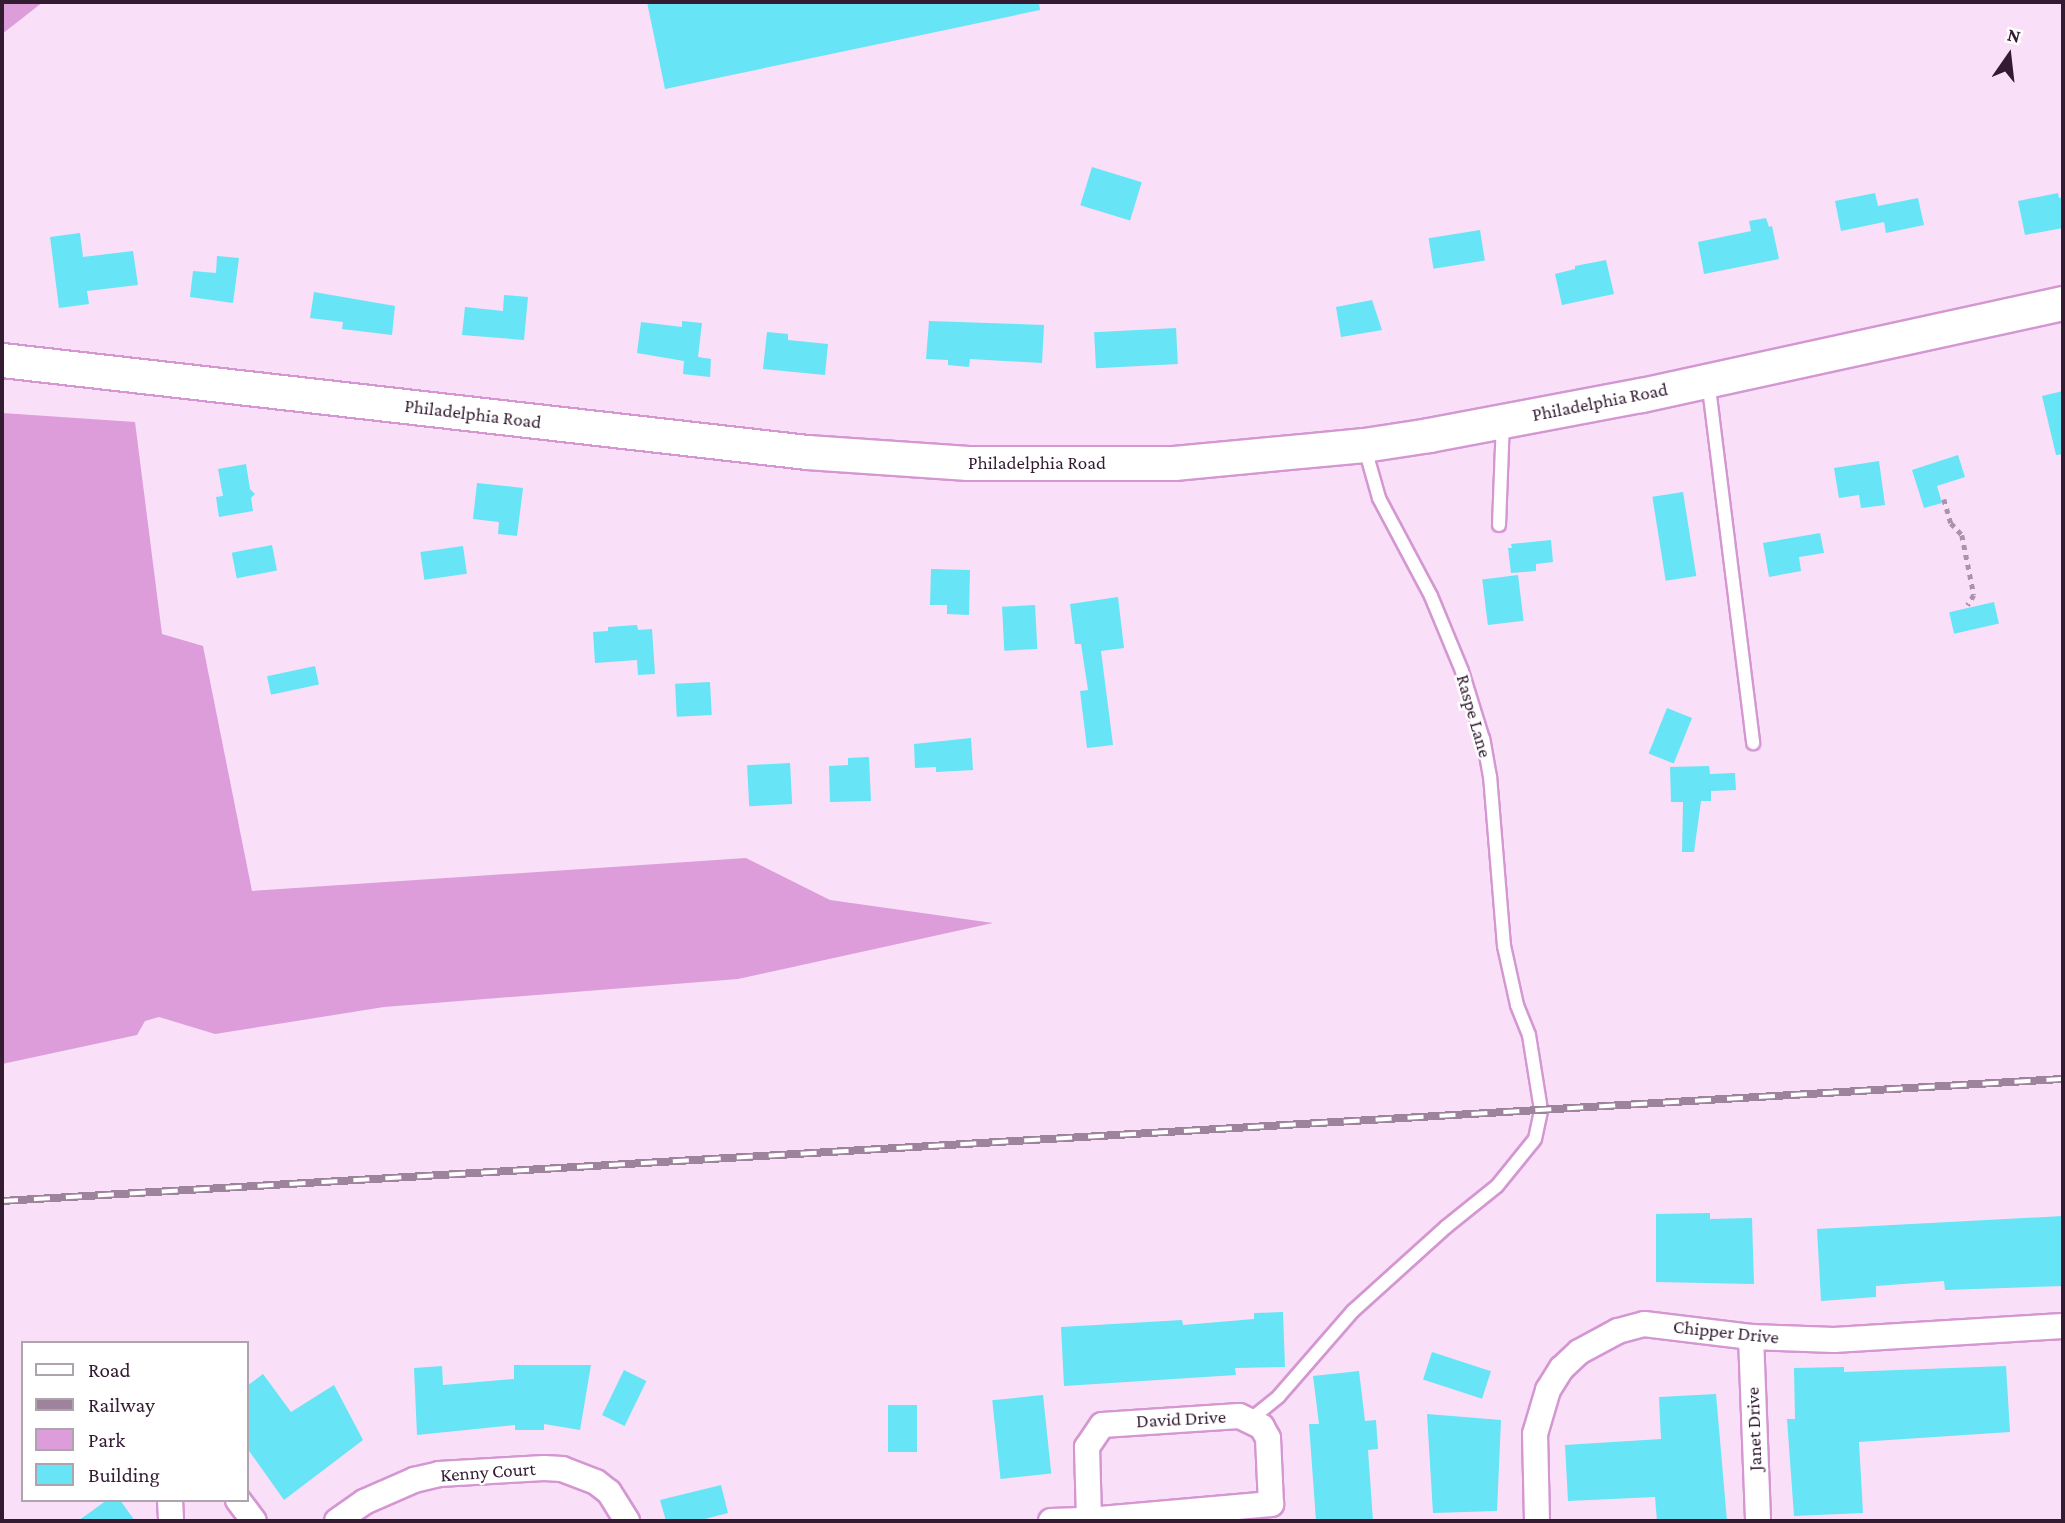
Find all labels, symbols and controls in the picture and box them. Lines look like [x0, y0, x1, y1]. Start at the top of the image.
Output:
north arrow [1974, 21, 2044, 91]
text: N [2005, 23, 2023, 47]
street label: Philadelphia Road [1530, 378, 1670, 426]
street label: Philadelphia Road [403, 394, 543, 434]
street label: Philadelphia Road [968, 452, 1106, 474]
street label: Raspe Lane [1451, 672, 1497, 760]
street label: Chipper Drive [1672, 1315, 1780, 1349]
legend [21, 1341, 248, 1502]
text: Road [88, 1358, 131, 1382]
street label: Janet Drive [1741, 1387, 1767, 1471]
text: Railway [88, 1393, 155, 1417]
street label: David Drive [1135, 1405, 1227, 1433]
text: Park [88, 1428, 125, 1452]
street label: Kenny Court [440, 1457, 536, 1487]
text: Building [88, 1463, 160, 1487]

